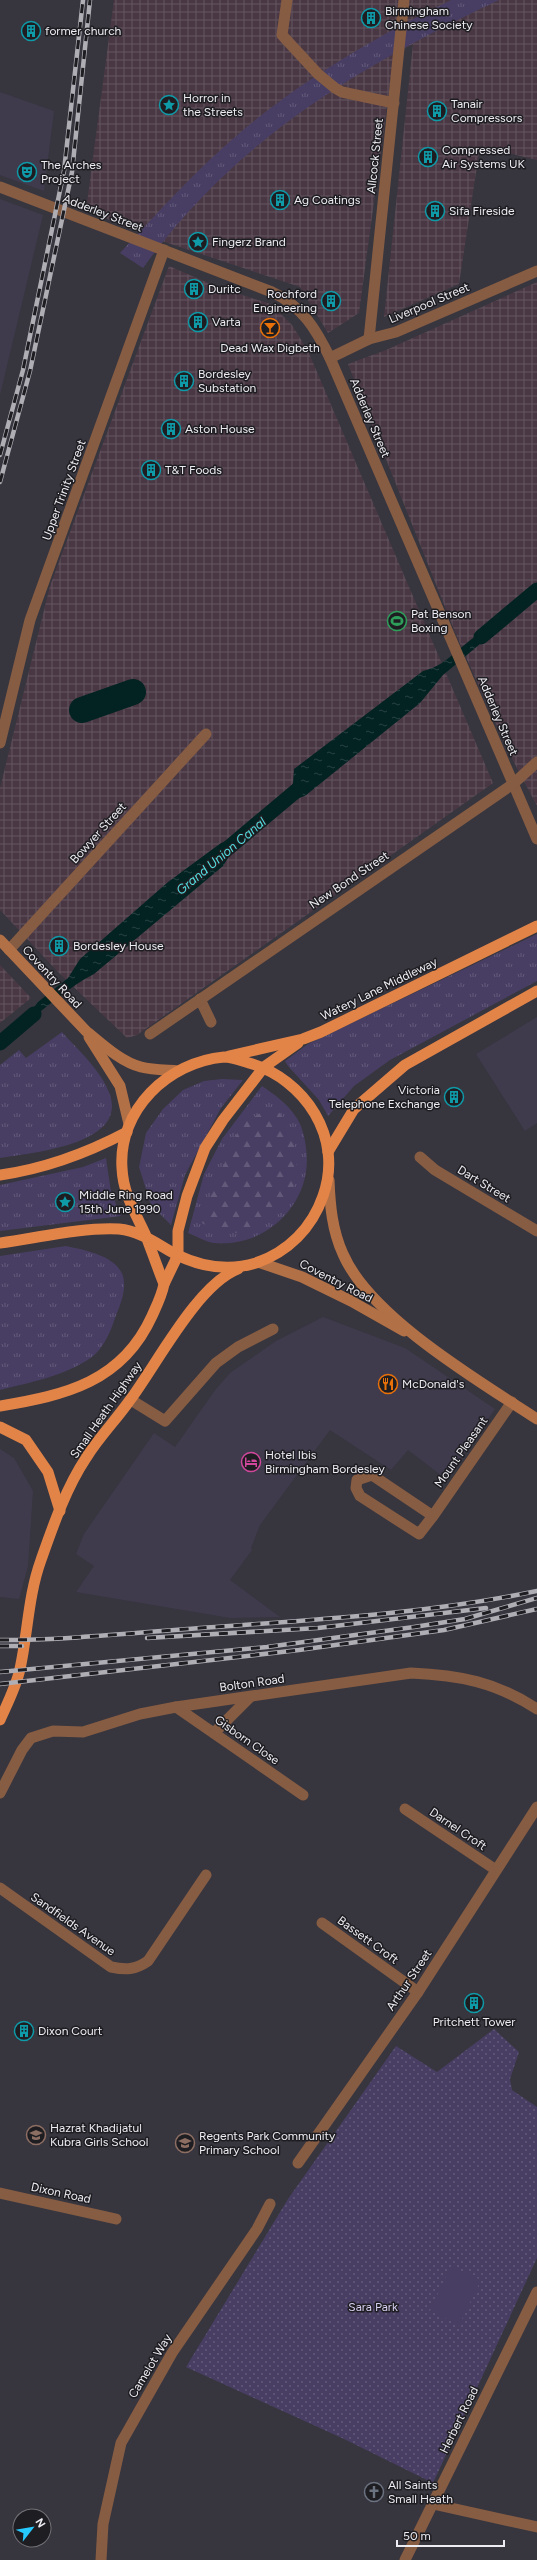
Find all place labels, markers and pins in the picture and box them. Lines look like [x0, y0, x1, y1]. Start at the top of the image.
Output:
place label: Birmingham Chinese Society [385, 4, 473, 32]
building icon: Birmingham Chinese Society [360, 7, 382, 29]
building icon: former church [20, 20, 42, 42]
place label: former church [45, 24, 122, 38]
place label: Horror in the Streets [183, 91, 243, 119]
place icon: Horror in the Streets [158, 94, 180, 116]
place label: Tanair Compressors [451, 97, 523, 125]
building icon: Tanair Compressors [426, 100, 448, 122]
place label: Compressed Air Systems UK [442, 143, 526, 171]
building icon: Compressed Air Systems UK [417, 146, 439, 168]
place label: The Arches Project [41, 158, 102, 186]
theatre icon: The Arches Project [16, 161, 38, 183]
building icon: Ag Coatings [269, 189, 291, 211]
place label: Ag Coatings [294, 193, 361, 207]
building icon: Sifa Fireside [424, 200, 446, 222]
place label: Sifa Fireside [449, 204, 515, 218]
place icon: Fingerz Brand [187, 231, 209, 253]
place label: Fingerz Brand [212, 235, 286, 249]
building icon: Duritc [183, 278, 205, 300]
place label: Duritc [208, 282, 241, 296]
place label: Rochford Engineering [253, 287, 317, 315]
building icon: Rochford Engineering [320, 290, 342, 312]
building icon: Varta [187, 311, 209, 333]
place label: Varta [212, 315, 241, 329]
bar icon: Dead Wax Digbeth [259, 317, 281, 339]
place label: Dead Wax Digbeth [220, 341, 320, 355]
place label: Bordesley Substation [198, 367, 257, 395]
building icon: Bordesley Substation [173, 370, 195, 392]
building icon: Aston House [160, 418, 182, 440]
place label: Aston House [185, 422, 255, 436]
building icon: T&T Foods [140, 459, 162, 481]
place label: T&T Foods [165, 463, 222, 477]
place label: Pat Benson Boxing [411, 607, 472, 635]
sports icon: Pat Benson Boxing [386, 610, 408, 632]
building icon: Bordesley House [48, 935, 70, 957]
place label: Bordesley House [73, 939, 164, 953]
place label: Victoria Telephone Exchange [329, 1083, 440, 1111]
building icon: Victoria Telephone Exchange [443, 1086, 465, 1108]
place label: Middle Ring Road 15th June 1990 [79, 1188, 173, 1216]
place icon: Middle Ring Road 15th June 1990 [54, 1191, 76, 1213]
restaurant icon: McDonald's [377, 1373, 399, 1395]
place label: McDonald's [402, 1377, 465, 1391]
place label: Hotel Ibis Birmingham Bordesley [265, 1448, 385, 1476]
hotel icon: Hotel Ibis Birmingham Bordesley [240, 1451, 262, 1473]
building icon: Pritchett Tower [463, 1992, 485, 2014]
place label: Pritchett Tower [433, 2015, 515, 2029]
building icon: Dixon Court [13, 2020, 35, 2042]
place label: Dixon Court [38, 2024, 103, 2038]
place label: Hazrat Khadijatul Kubra Girls School [50, 2121, 148, 2149]
school or university icon: Hazrat Khadijatul Kubra Girls School [25, 2124, 47, 2146]
place label: Regents Park Community Primary School [199, 2129, 336, 2157]
school or university icon: Regents Park Community Primary School [174, 2132, 196, 2154]
place label: All Saints Small Heath [388, 2478, 453, 2506]
church icon: All Saints Small Heath [363, 2481, 385, 2503]

